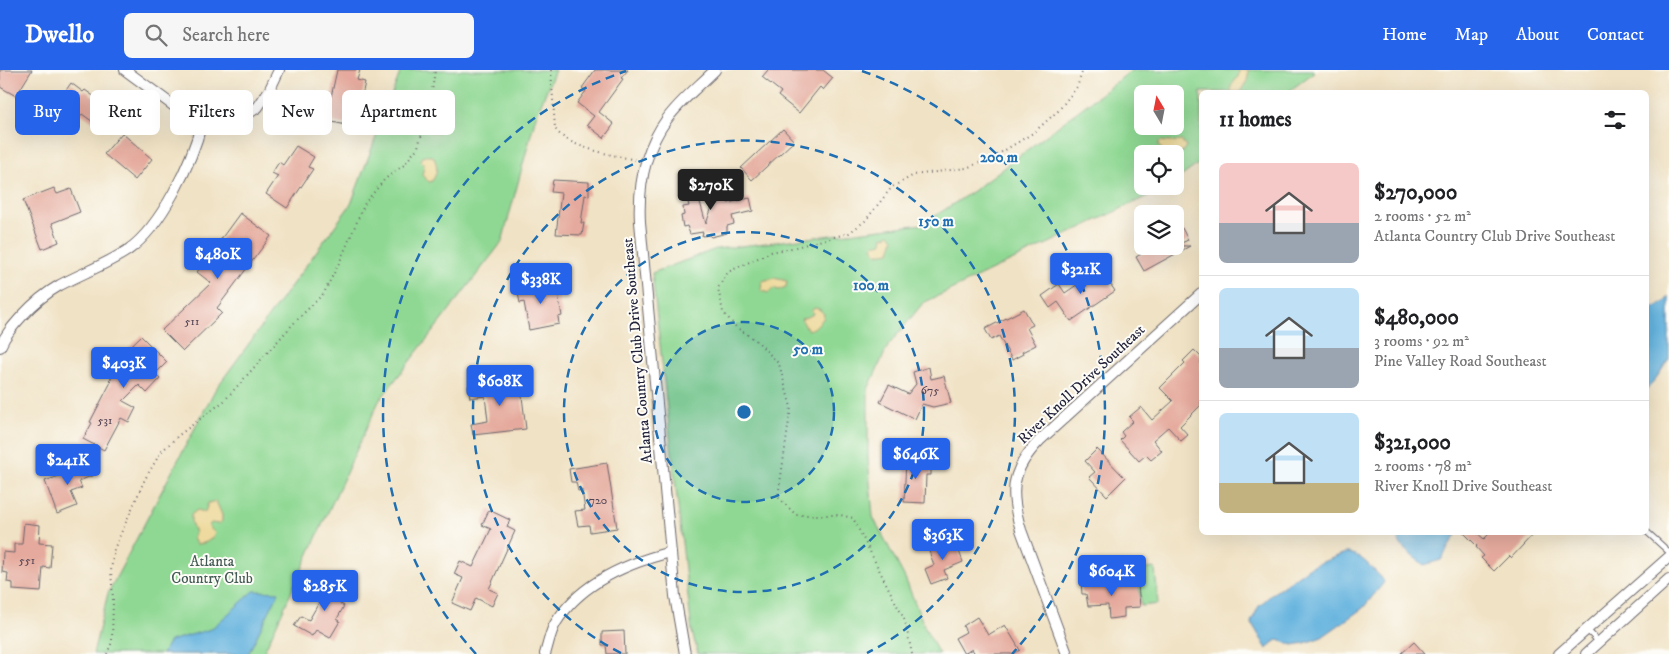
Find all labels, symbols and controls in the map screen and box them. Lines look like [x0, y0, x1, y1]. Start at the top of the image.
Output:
search box [124, 13, 474, 58]
text: Dwello [25, 20, 94, 50]
icon: search [142, 21, 170, 49]
text: Search here [182, 24, 270, 47]
text: Home [1382, 24, 1427, 46]
text: Map [1455, 24, 1488, 46]
text: About [1516, 24, 1559, 46]
text: Contact [1587, 24, 1644, 46]
north arrow [1134, 85, 1184, 135]
map controls [1134, 85, 1184, 255]
chip: Buy [15, 90, 80, 135]
chip: Rent [90, 90, 160, 135]
chip: Filters [170, 90, 253, 135]
chip: New [263, 90, 332, 135]
chip: Apartment [342, 90, 455, 135]
icon: filters [1601, 106, 1629, 134]
text: 11 homes [1219, 107, 1292, 133]
button: locate [1134, 145, 1184, 195]
text: 200 m [980, 148, 1019, 167]
pin: $270K [676, 168, 746, 211]
text: $270K [689, 175, 733, 195]
text: $270,000 [1374, 180, 1457, 206]
icon: home [1259, 183, 1319, 243]
button: layers [1134, 205, 1184, 255]
text: 2 rooms · 52 m² [1374, 206, 1471, 226]
text: 150 m [918, 212, 954, 231]
text: Atlanta Country Club Drive Southeast [1374, 226, 1615, 246]
street label: Atlanta Country Club Drive Southeast [618, 237, 657, 465]
pin: $480K [183, 238, 253, 280]
text: $480K [195, 244, 241, 264]
pin: $321K [1046, 252, 1116, 295]
text: $321K [1061, 259, 1101, 279]
pin: $338K [506, 262, 576, 305]
text: $338K [521, 269, 561, 289]
text: 100 m [853, 276, 890, 295]
text: $480,000 [1374, 305, 1459, 331]
icon: home [1259, 308, 1319, 368]
house number: 511 [185, 314, 199, 329]
street label: River Knoll Drive Southeast [1014, 320, 1149, 448]
text: 3 rooms · 92 m² [1374, 331, 1469, 351]
text: 50 m [792, 340, 824, 359]
pin: $403K [89, 346, 159, 389]
text: Pine Valley Road Southeast [1374, 351, 1547, 371]
text: $403K [102, 353, 146, 373]
pin: $608K [465, 364, 535, 407]
text: $608K [478, 371, 522, 391]
house number: 675 [921, 383, 939, 398]
centre of rings [735, 403, 753, 421]
house number: 531 [98, 413, 112, 428]
text: $321,000 [1374, 430, 1451, 456]
icon: home [1259, 433, 1319, 493]
pin: $646K [881, 438, 951, 480]
pin: $241K [33, 444, 103, 486]
text: $646K [893, 444, 939, 464]
text: $241K [47, 450, 89, 470]
text: 2 rooms · 78 m² [1374, 456, 1471, 476]
text: River Knoll Drive Southeast [1374, 476, 1552, 496]
house number: 720 [589, 493, 607, 508]
pin: $363K [908, 518, 978, 561]
text: $363K [923, 525, 963, 545]
park label: Atlanta Country Club [171, 552, 253, 588]
house number: 551 [19, 553, 35, 568]
pin: $604K [1077, 554, 1147, 597]
text: $604K [1089, 561, 1135, 581]
pin: $285K [290, 570, 360, 612]
text: $285K [303, 576, 347, 596]

